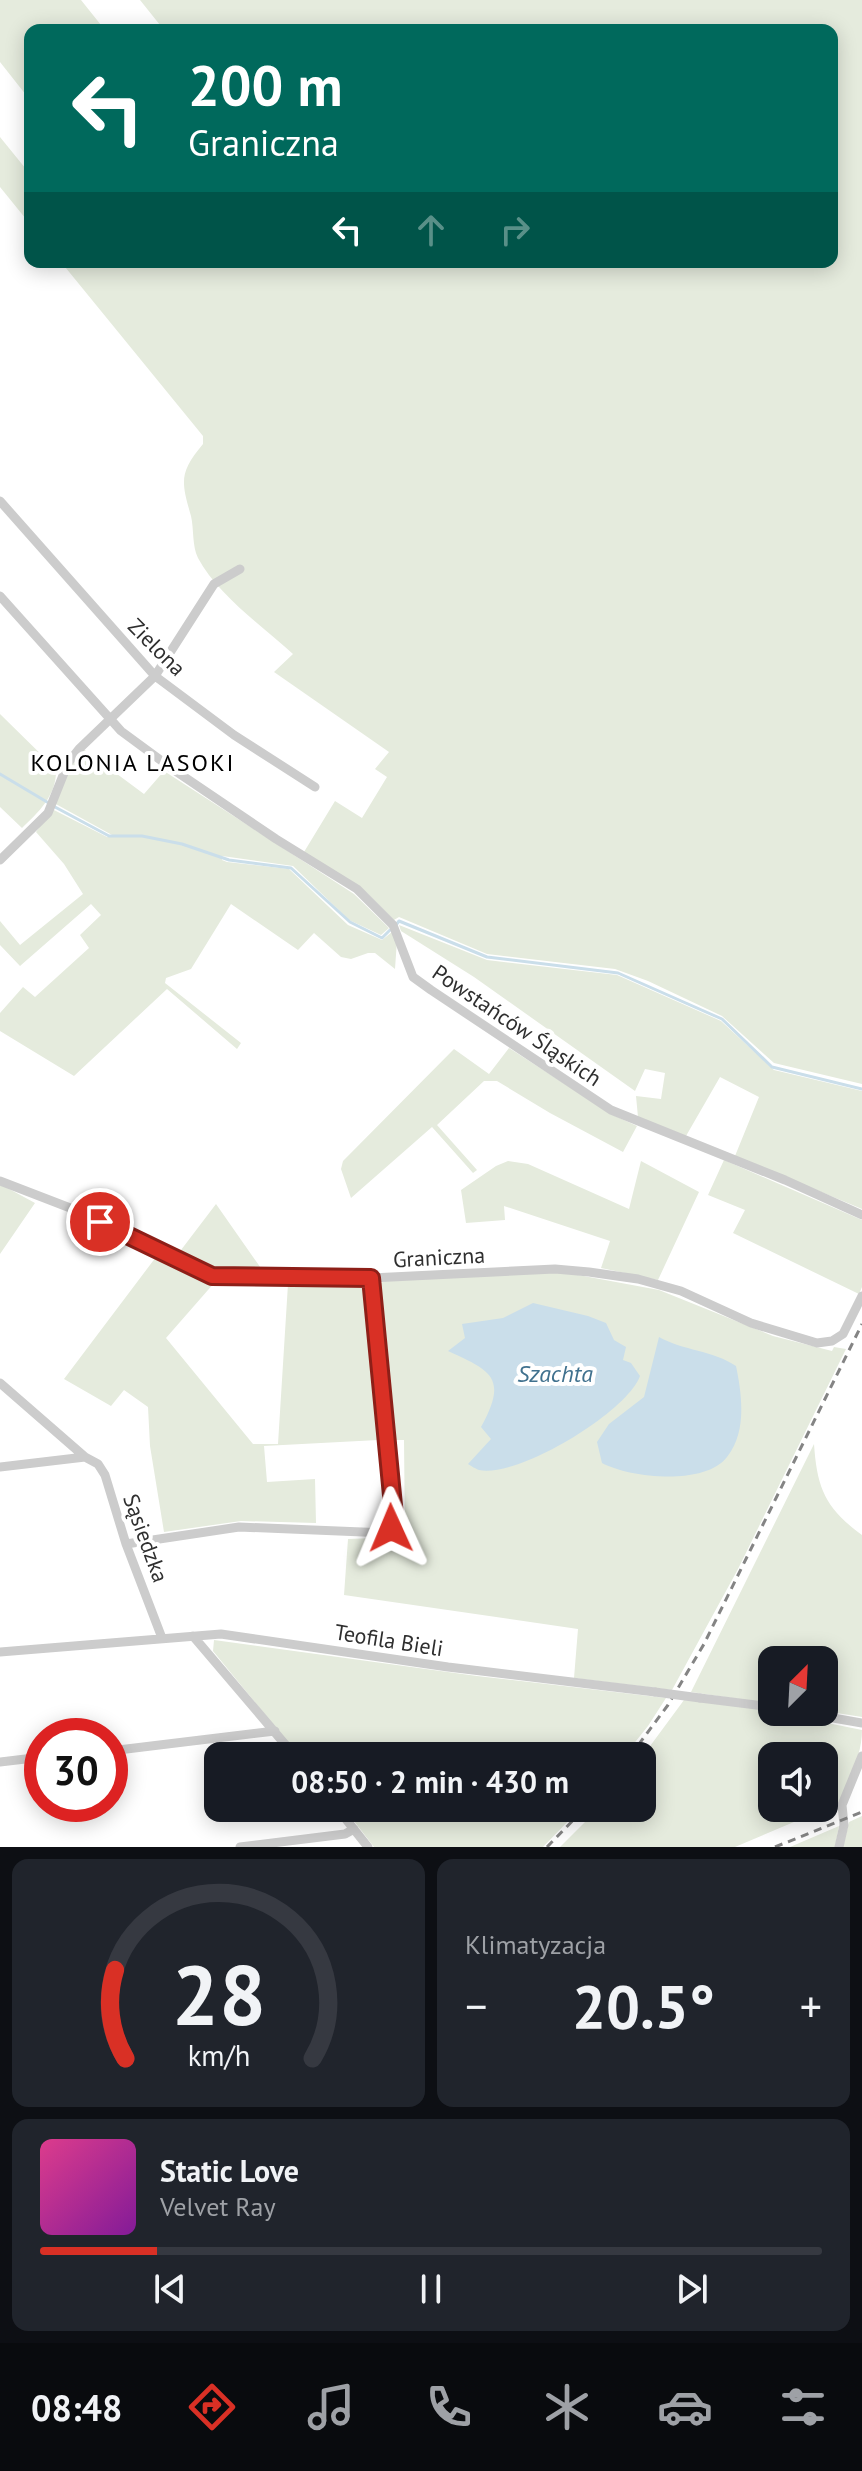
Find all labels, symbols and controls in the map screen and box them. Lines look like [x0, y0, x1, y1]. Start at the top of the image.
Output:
text: 200 m [188, 49, 343, 121]
icon: left [56, 56, 160, 160]
text: Graniczna [188, 119, 339, 166]
icon: left [325, 208, 369, 252]
icon: ahead [409, 208, 453, 252]
icon: right [493, 208, 537, 252]
street label: Zielona [122, 612, 192, 682]
district label: KOLONIA LASOKI [30, 747, 236, 778]
street label: Powstańców Śląskich [427, 958, 607, 1092]
pin [66, 1188, 134, 1256]
icon: arrive [78, 1200, 122, 1244]
street label: Graniczna [392, 1241, 486, 1273]
water label: Szachta [517, 1358, 593, 1389]
position arrow [349, 1486, 433, 1570]
street label: Sąsiedzka [117, 1490, 175, 1586]
street label: Teofila Bieli [333, 1618, 445, 1662]
north arrow [758, 1646, 838, 1726]
map controls [758, 1646, 838, 1822]
speed limit sign: 30 [24, 1718, 128, 1822]
button: sound [758, 1742, 838, 1822]
text: 08:50 · 2 min · 430 m [291, 1762, 569, 1801]
text: Klimatyzacja [465, 1928, 606, 1961]
text: 28 [171, 1940, 266, 2048]
text: 20.5° [572, 1967, 715, 2045]
text: − [465, 1977, 487, 2034]
text: + [800, 1977, 822, 2034]
text: km/h [187, 2037, 250, 2074]
text: Static Love [160, 2151, 299, 2190]
text: Velvet Ray [160, 2190, 276, 2223]
icon: previous [148, 2267, 192, 2311]
icon: pause [409, 2267, 453, 2311]
icon: next [670, 2267, 714, 2311]
icon: directions [184, 2379, 240, 2435]
icon: music [303, 2379, 359, 2435]
icon: phone [421, 2379, 477, 2435]
icon: climate [539, 2379, 595, 2435]
icon: car [657, 2379, 713, 2435]
icon: filters [775, 2379, 831, 2435]
text: 08:48 [31, 2384, 122, 2431]

